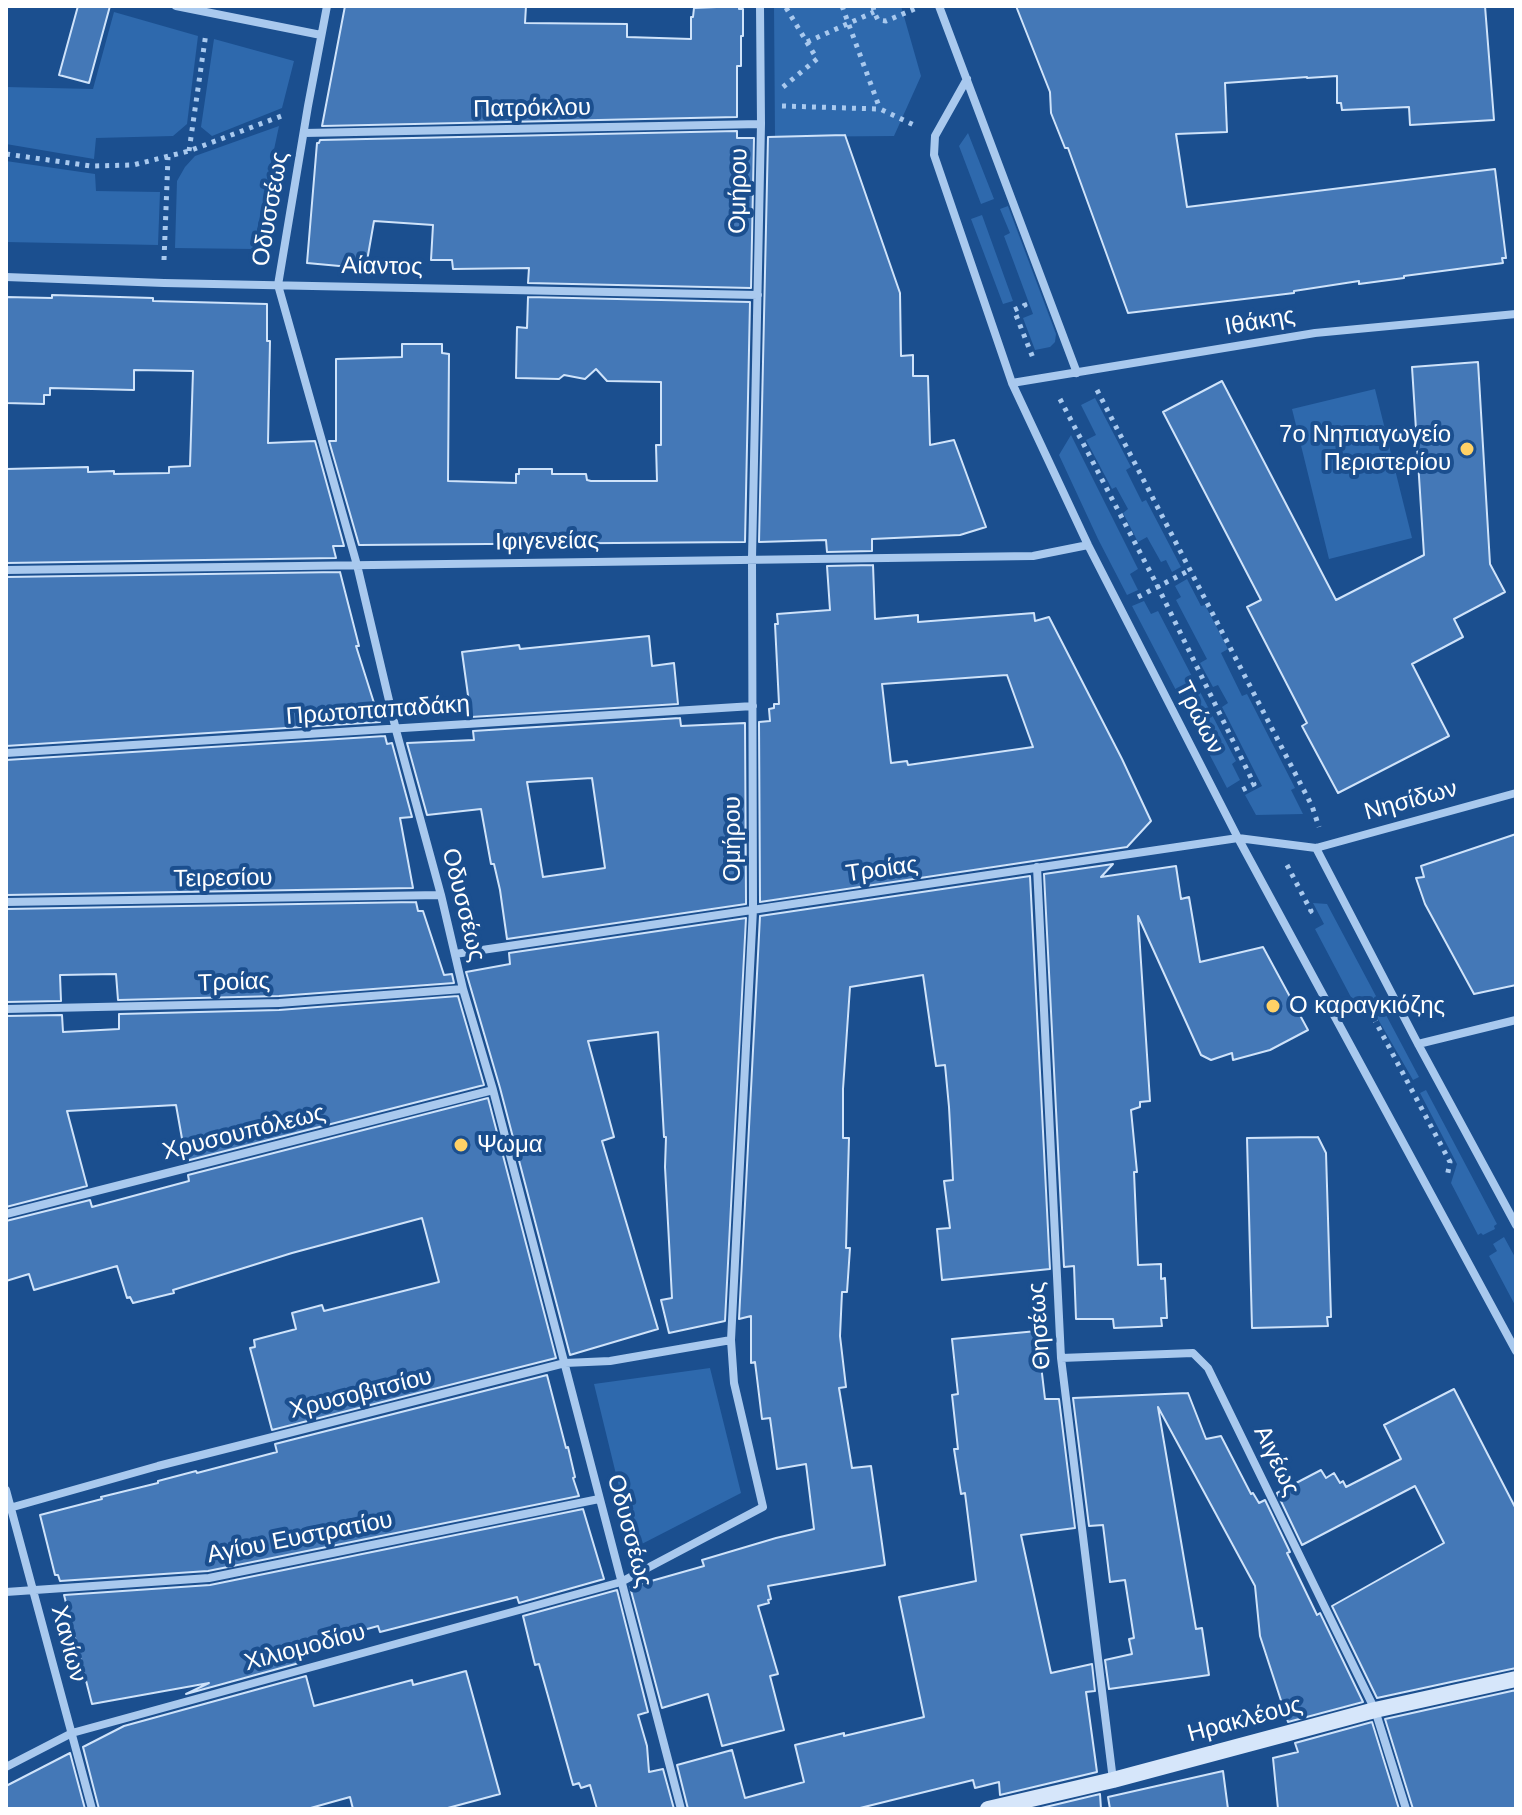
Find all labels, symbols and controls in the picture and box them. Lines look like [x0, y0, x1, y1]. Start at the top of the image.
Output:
street label: Πατρόκλου [473, 94, 591, 124]
street label: Ομήρου [724, 148, 754, 234]
street label: Οδυσσέως [247, 149, 295, 269]
street label: Αίαντος [341, 252, 423, 282]
street label: Ιθάκης [1223, 302, 1297, 342]
place label: 7ο Νηπιαγωγείο Περιστερίου [1279, 421, 1451, 477]
marker: 7ο Νηπιαγωγείο Περιστερίου [1458, 440, 1476, 458]
street label: Ιφιγενείας [495, 527, 599, 557]
street label: Τρώων [1169, 677, 1229, 759]
street label: Πρωτοπαπαδάκη [285, 690, 471, 732]
street label: Νησίδων [1361, 775, 1461, 827]
street label: Ομήρου [719, 796, 747, 882]
street label: Οδυσσέως [435, 845, 491, 965]
street label: Τροίας [844, 851, 920, 889]
street label: Τειρεσίου [173, 864, 273, 894]
street label: Τροίας [197, 967, 271, 999]
place label: Ο καραγκιόζης [1289, 992, 1445, 1020]
marker: Ο καραγκιόζης [1264, 997, 1282, 1015]
street label: Χρυσουπόλεως [160, 1099, 328, 1167]
place label: Ψωμα [477, 1131, 543, 1159]
marker: Ψωμα [452, 1136, 470, 1154]
street label: Θησέως [1023, 1281, 1057, 1371]
street label: Χρυσοβιτσίου [287, 1362, 435, 1426]
street label: Αιγέως [1247, 1421, 1305, 1501]
street label: Οδυσσέως [600, 1471, 658, 1591]
street label: Αγίου Ευστρατίου [205, 1506, 395, 1570]
street label: Χανίων [44, 1603, 92, 1685]
street label: Χιλιομοδίου [241, 1618, 369, 1678]
street label: Ηρακλέους [1184, 1691, 1306, 1749]

